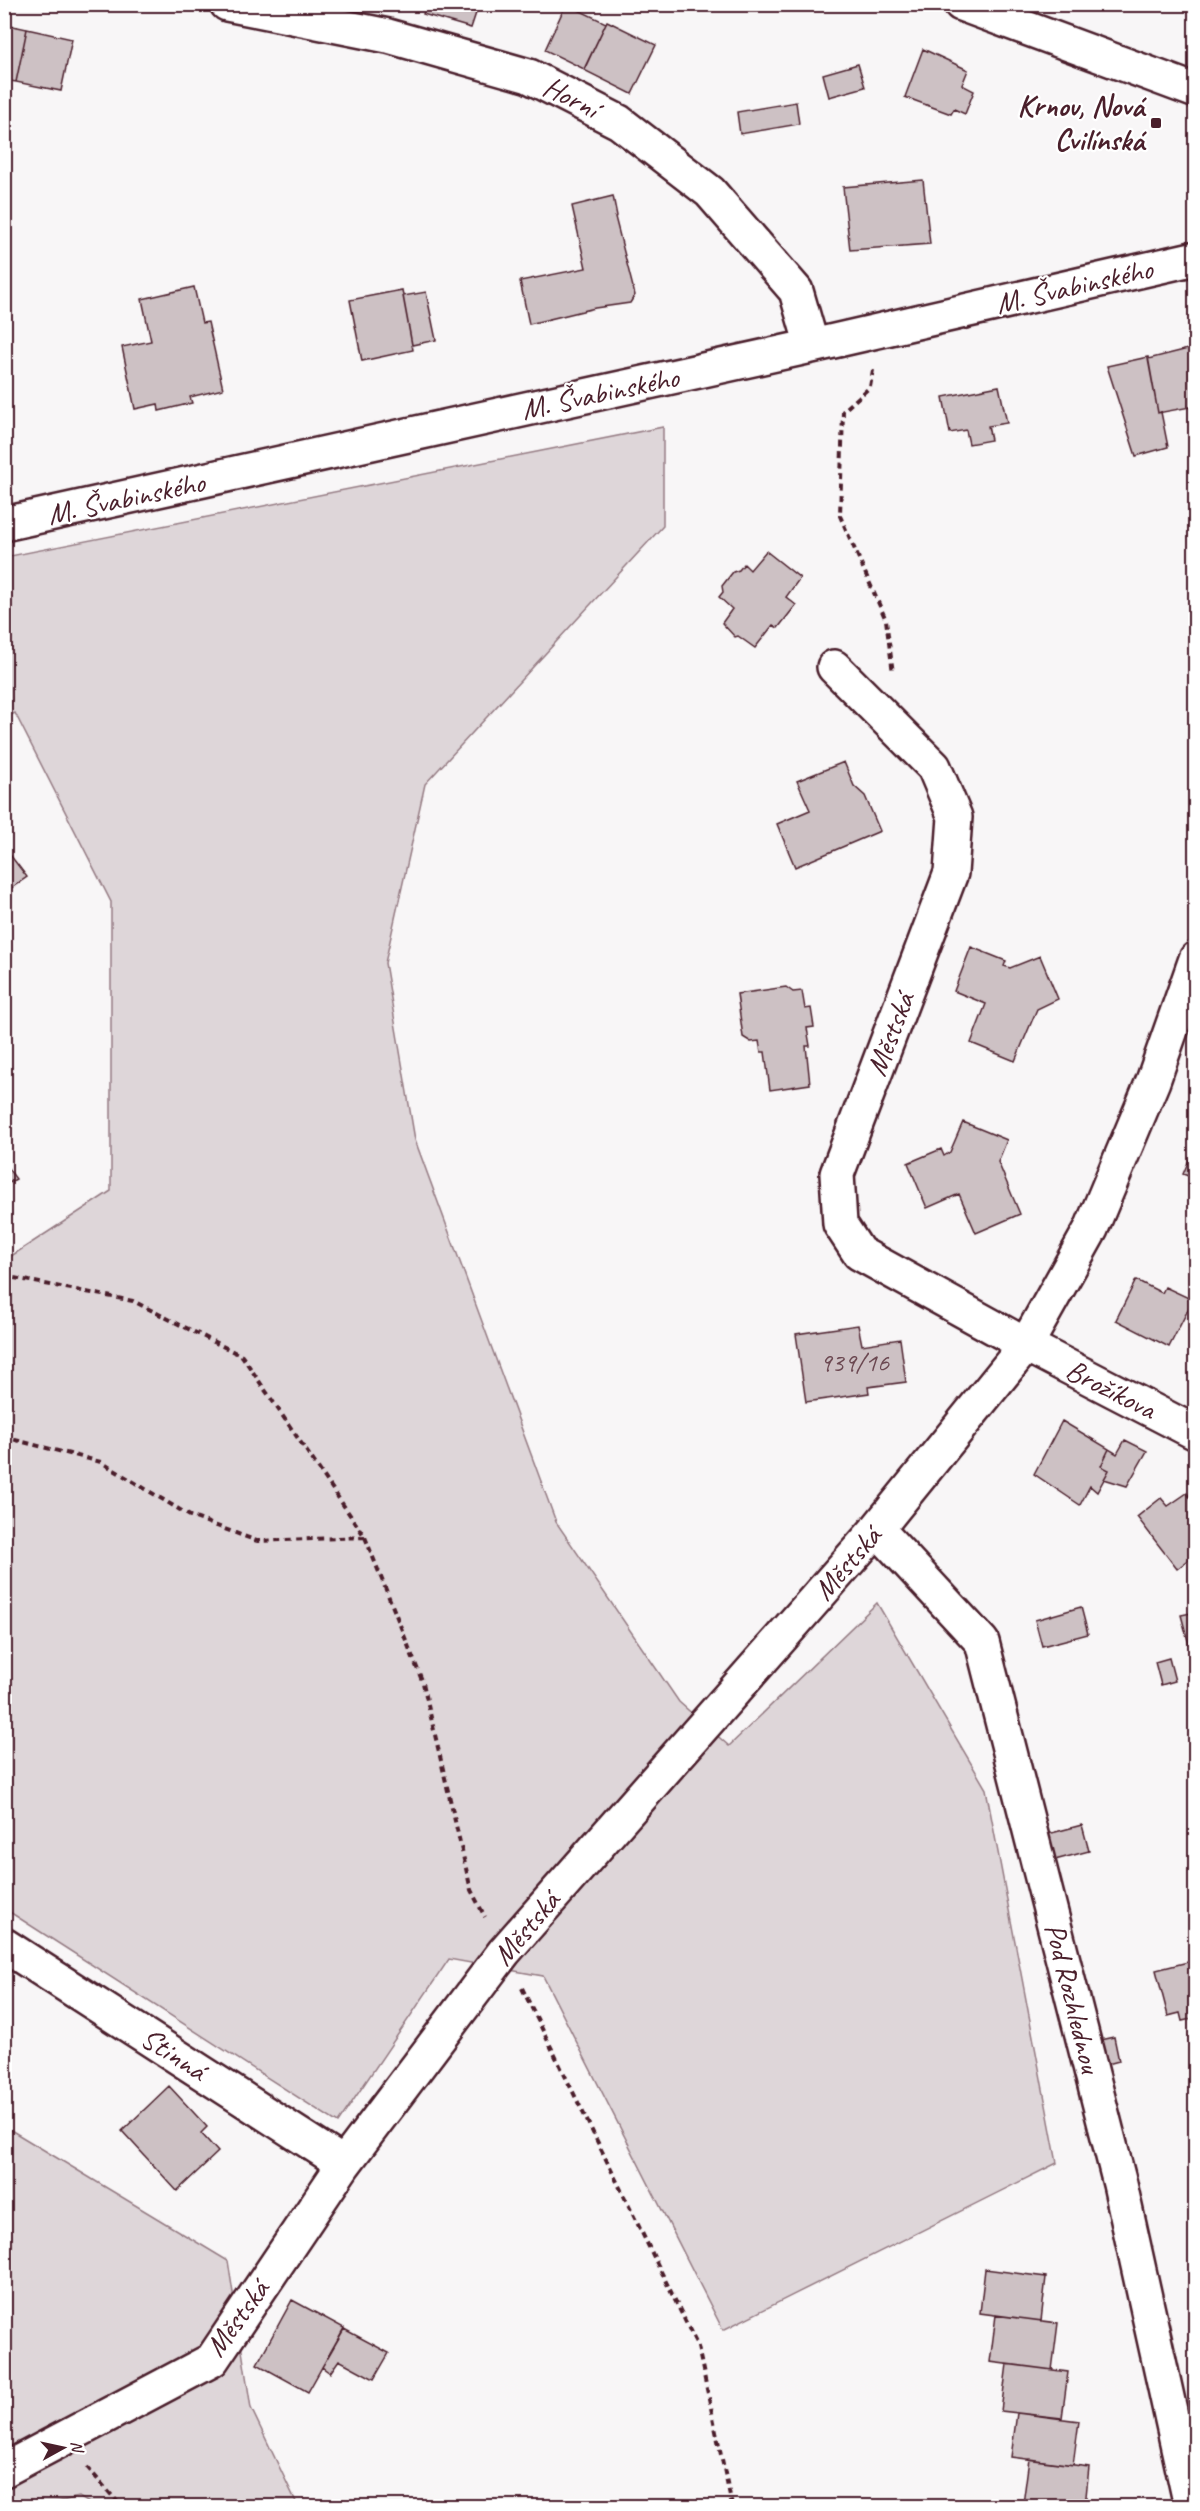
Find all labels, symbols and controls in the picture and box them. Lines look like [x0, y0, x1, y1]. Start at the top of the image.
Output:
street label: Horní [537, 67, 611, 130]
place label: Krnov, Nová Cvilínská [1018, 87, 1147, 159]
marker: Krnov, Nová Cvilínská [1149, 116, 1163, 130]
street label: M. Švabinského [992, 249, 1157, 322]
street label: M. Švabinského [518, 358, 683, 428]
street label: M. Švabinského [44, 463, 209, 533]
street label: Městská [857, 984, 924, 1081]
house number: 939/16 [819, 1345, 890, 1379]
street label: Brožíkova [1060, 1350, 1164, 1429]
street label: Městská [805, 1516, 891, 1608]
street label: Městská [484, 1881, 570, 1973]
street label: Pod Rozhlednou [1036, 1919, 1110, 2079]
street label: Stinná [134, 2019, 217, 2091]
street label: Městská [196, 2270, 279, 2364]
north arrow [33, 2418, 93, 2478]
text: N [66, 2440, 88, 2455]

